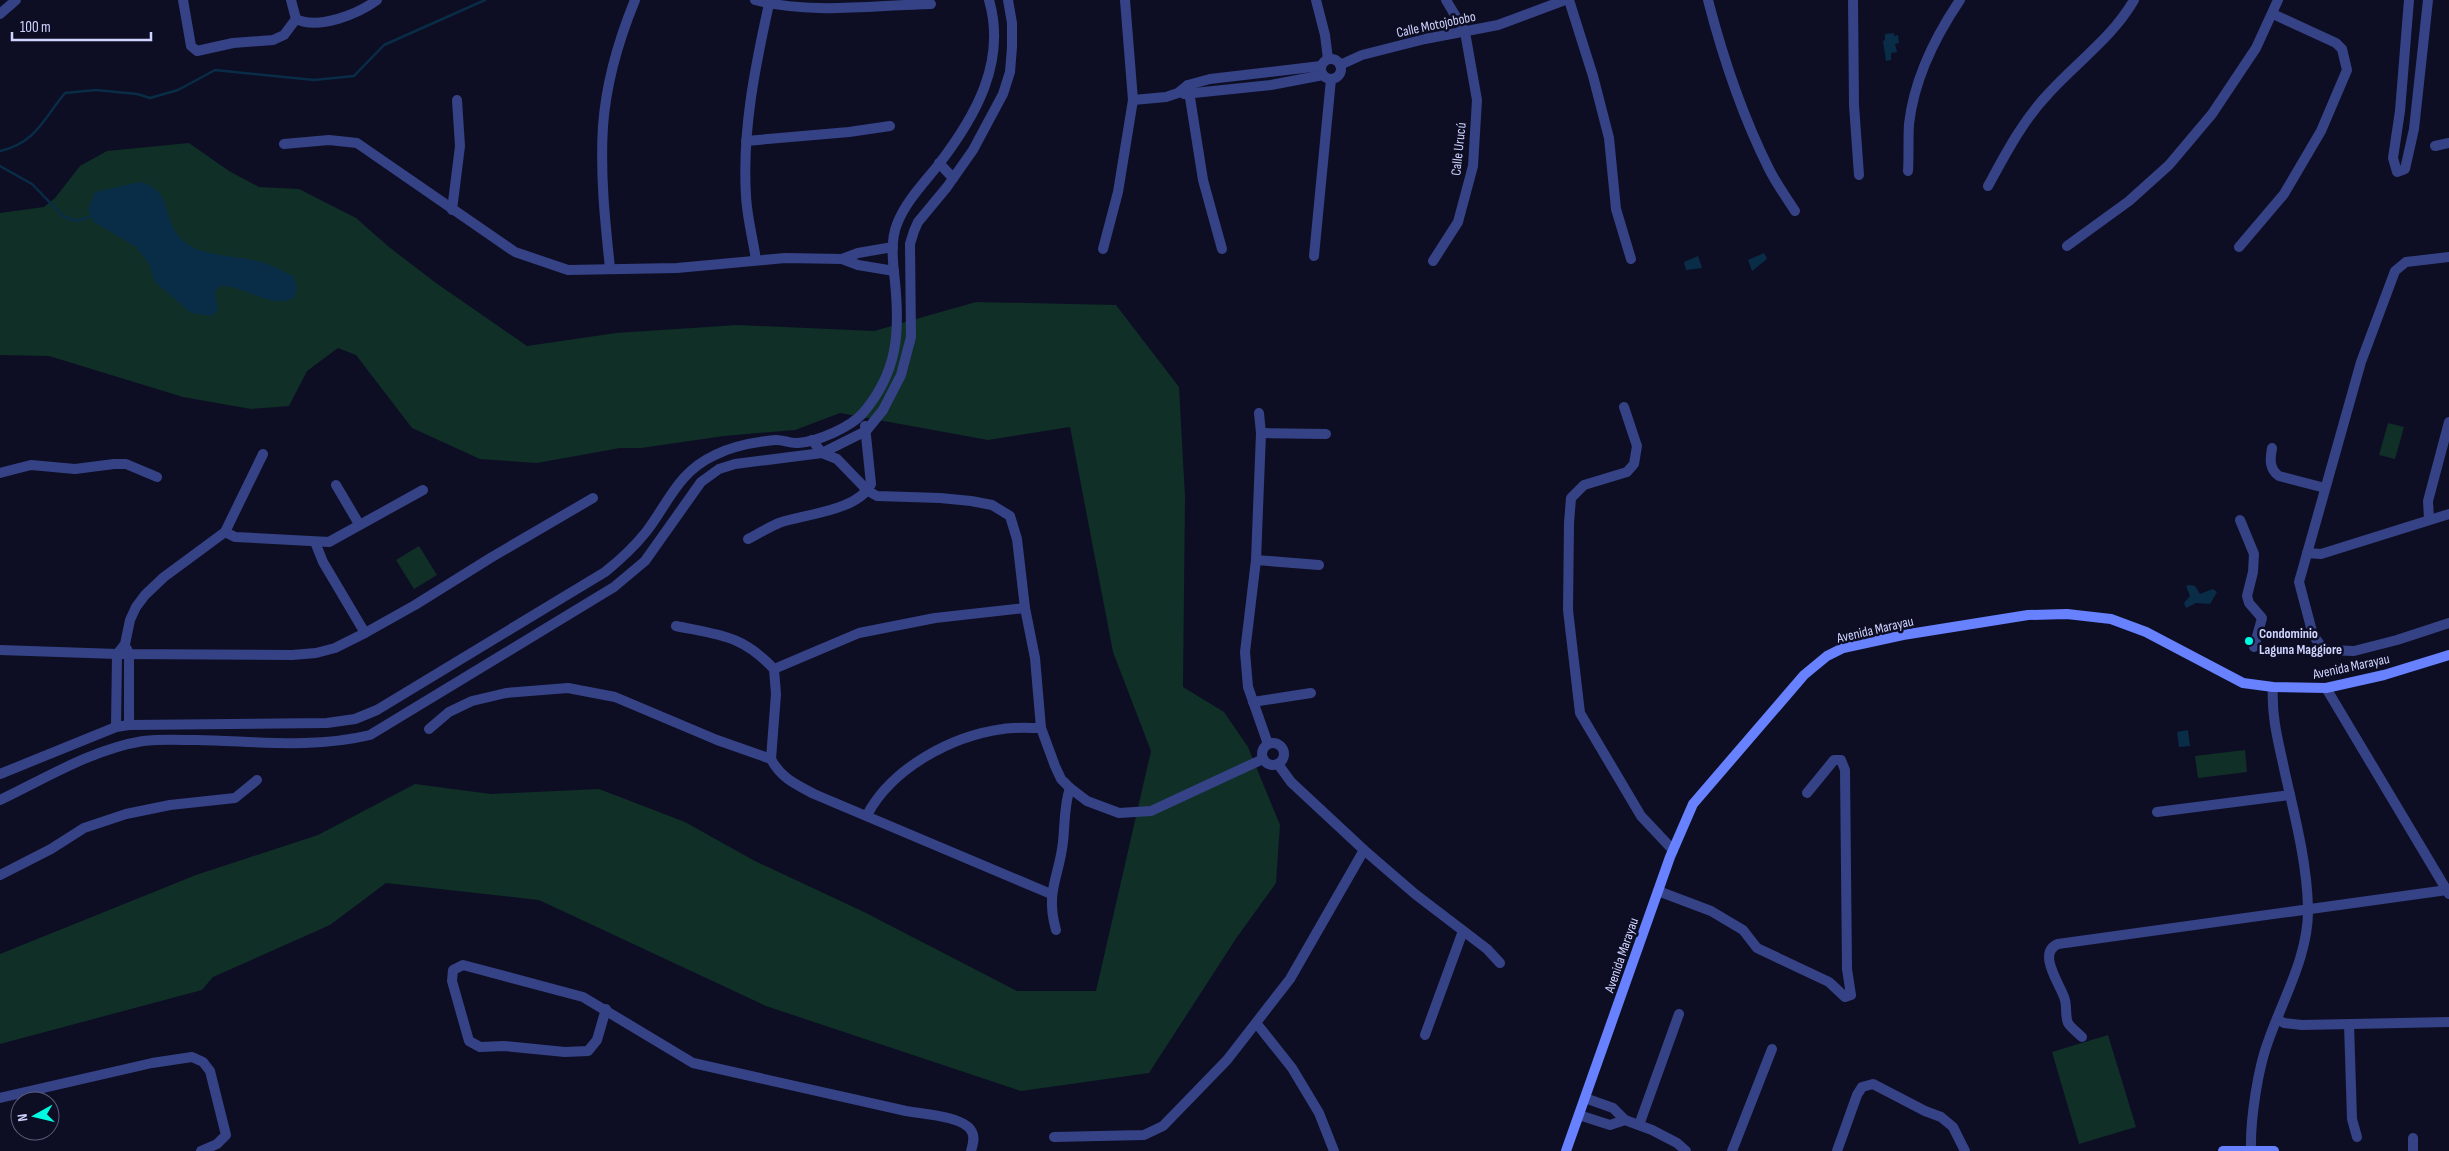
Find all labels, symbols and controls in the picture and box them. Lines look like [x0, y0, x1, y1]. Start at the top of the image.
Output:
street label: Calle Motojobobo [1395, 8, 1478, 41]
scale bar [12, 10, 151, 42]
text: 100 m [20, 18, 51, 37]
street label: Calle Urucú [1447, 122, 1470, 176]
street label: Avenida Marayau [1834, 612, 1915, 647]
place label: Condominio Laguna Maggiore [2259, 625, 2342, 658]
marker: Condominio Laguna Maggiore [2243, 635, 2255, 647]
street label: Avenida Marayau [2310, 650, 2391, 683]
street label: Avenida Marayau [1600, 915, 1642, 996]
north arrow [10, 1091, 60, 1141]
text: N [14, 1113, 32, 1123]

